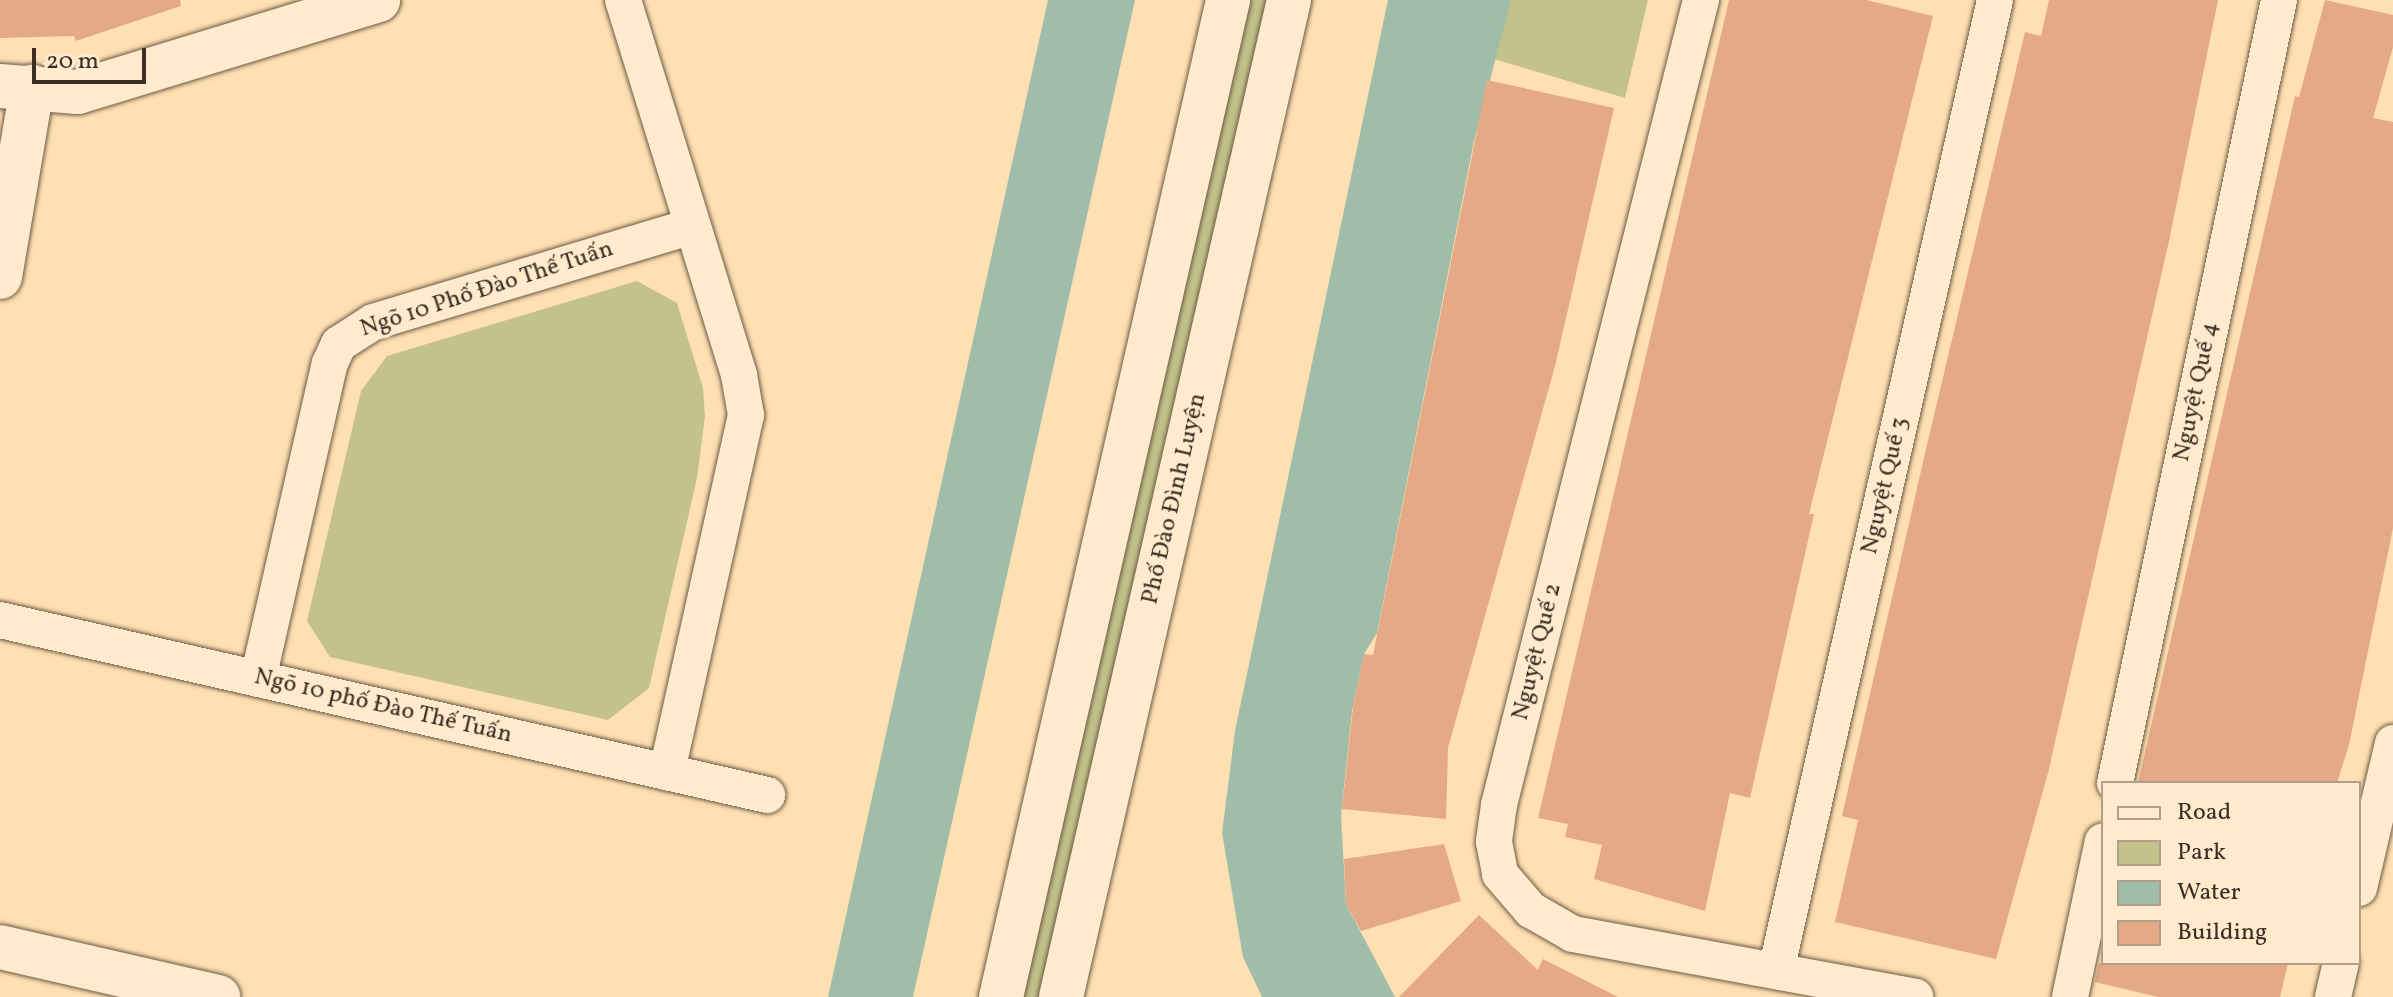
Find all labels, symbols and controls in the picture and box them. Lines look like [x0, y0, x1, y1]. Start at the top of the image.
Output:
scale bar [36, 32, 150, 82]
text: 20 m [46, 45, 99, 79]
street label: Ngõ 10 Phố Đào Thế Tuấn [356, 235, 618, 345]
street label: Nguyệt Quế 4 [2168, 320, 2226, 464]
street label: Phố Đào Đình Luyện [1137, 391, 1213, 607]
street label: Nguyệt Quế 3 [1856, 415, 1916, 557]
street label: Nguyệt Quế 2 [1507, 580, 1569, 724]
street label: Ngõ 10 phố Đào Thế Tuấn [251, 663, 515, 751]
legend [2101, 781, 2361, 965]
text: Road [2177, 796, 2231, 830]
text: Park [2177, 836, 2226, 870]
text: Water [2177, 876, 2241, 910]
text: Building [2177, 916, 2267, 950]

